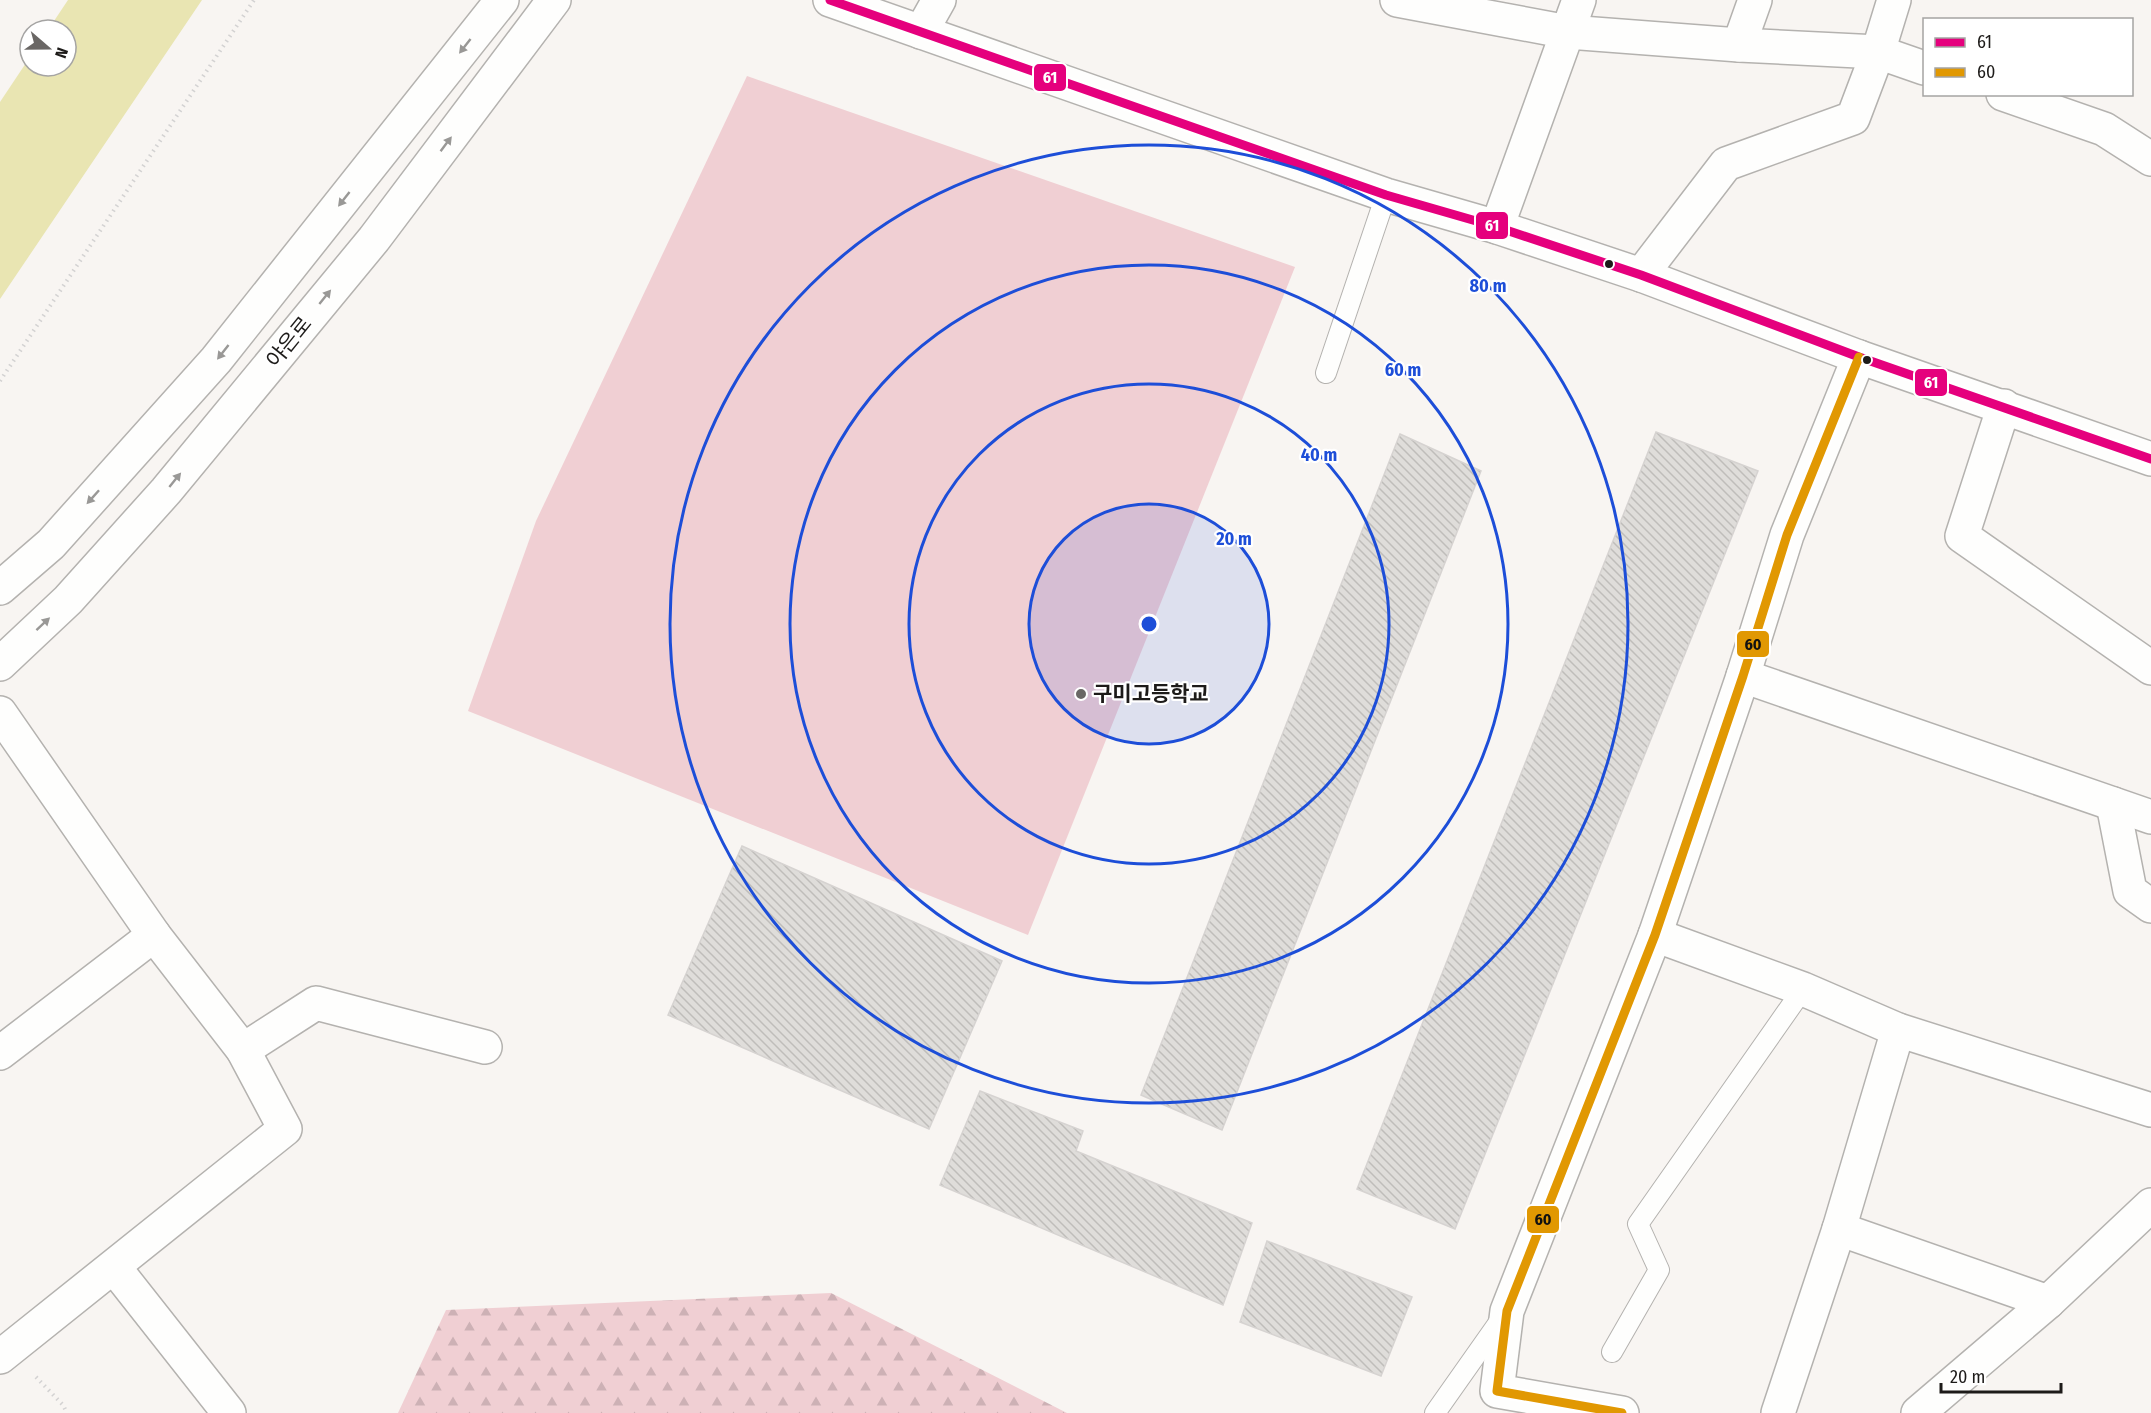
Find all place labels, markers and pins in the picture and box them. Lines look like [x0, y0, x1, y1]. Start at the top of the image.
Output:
unlabelled marker [1603, 258, 1615, 270]
unlabelled marker [1861, 354, 1873, 366]
centre of rings [1139, 614, 1159, 634]
place label: 구미고등학교 [1093, 681, 1209, 707]
marker: 구미고등학교 [1074, 687, 1088, 701]

